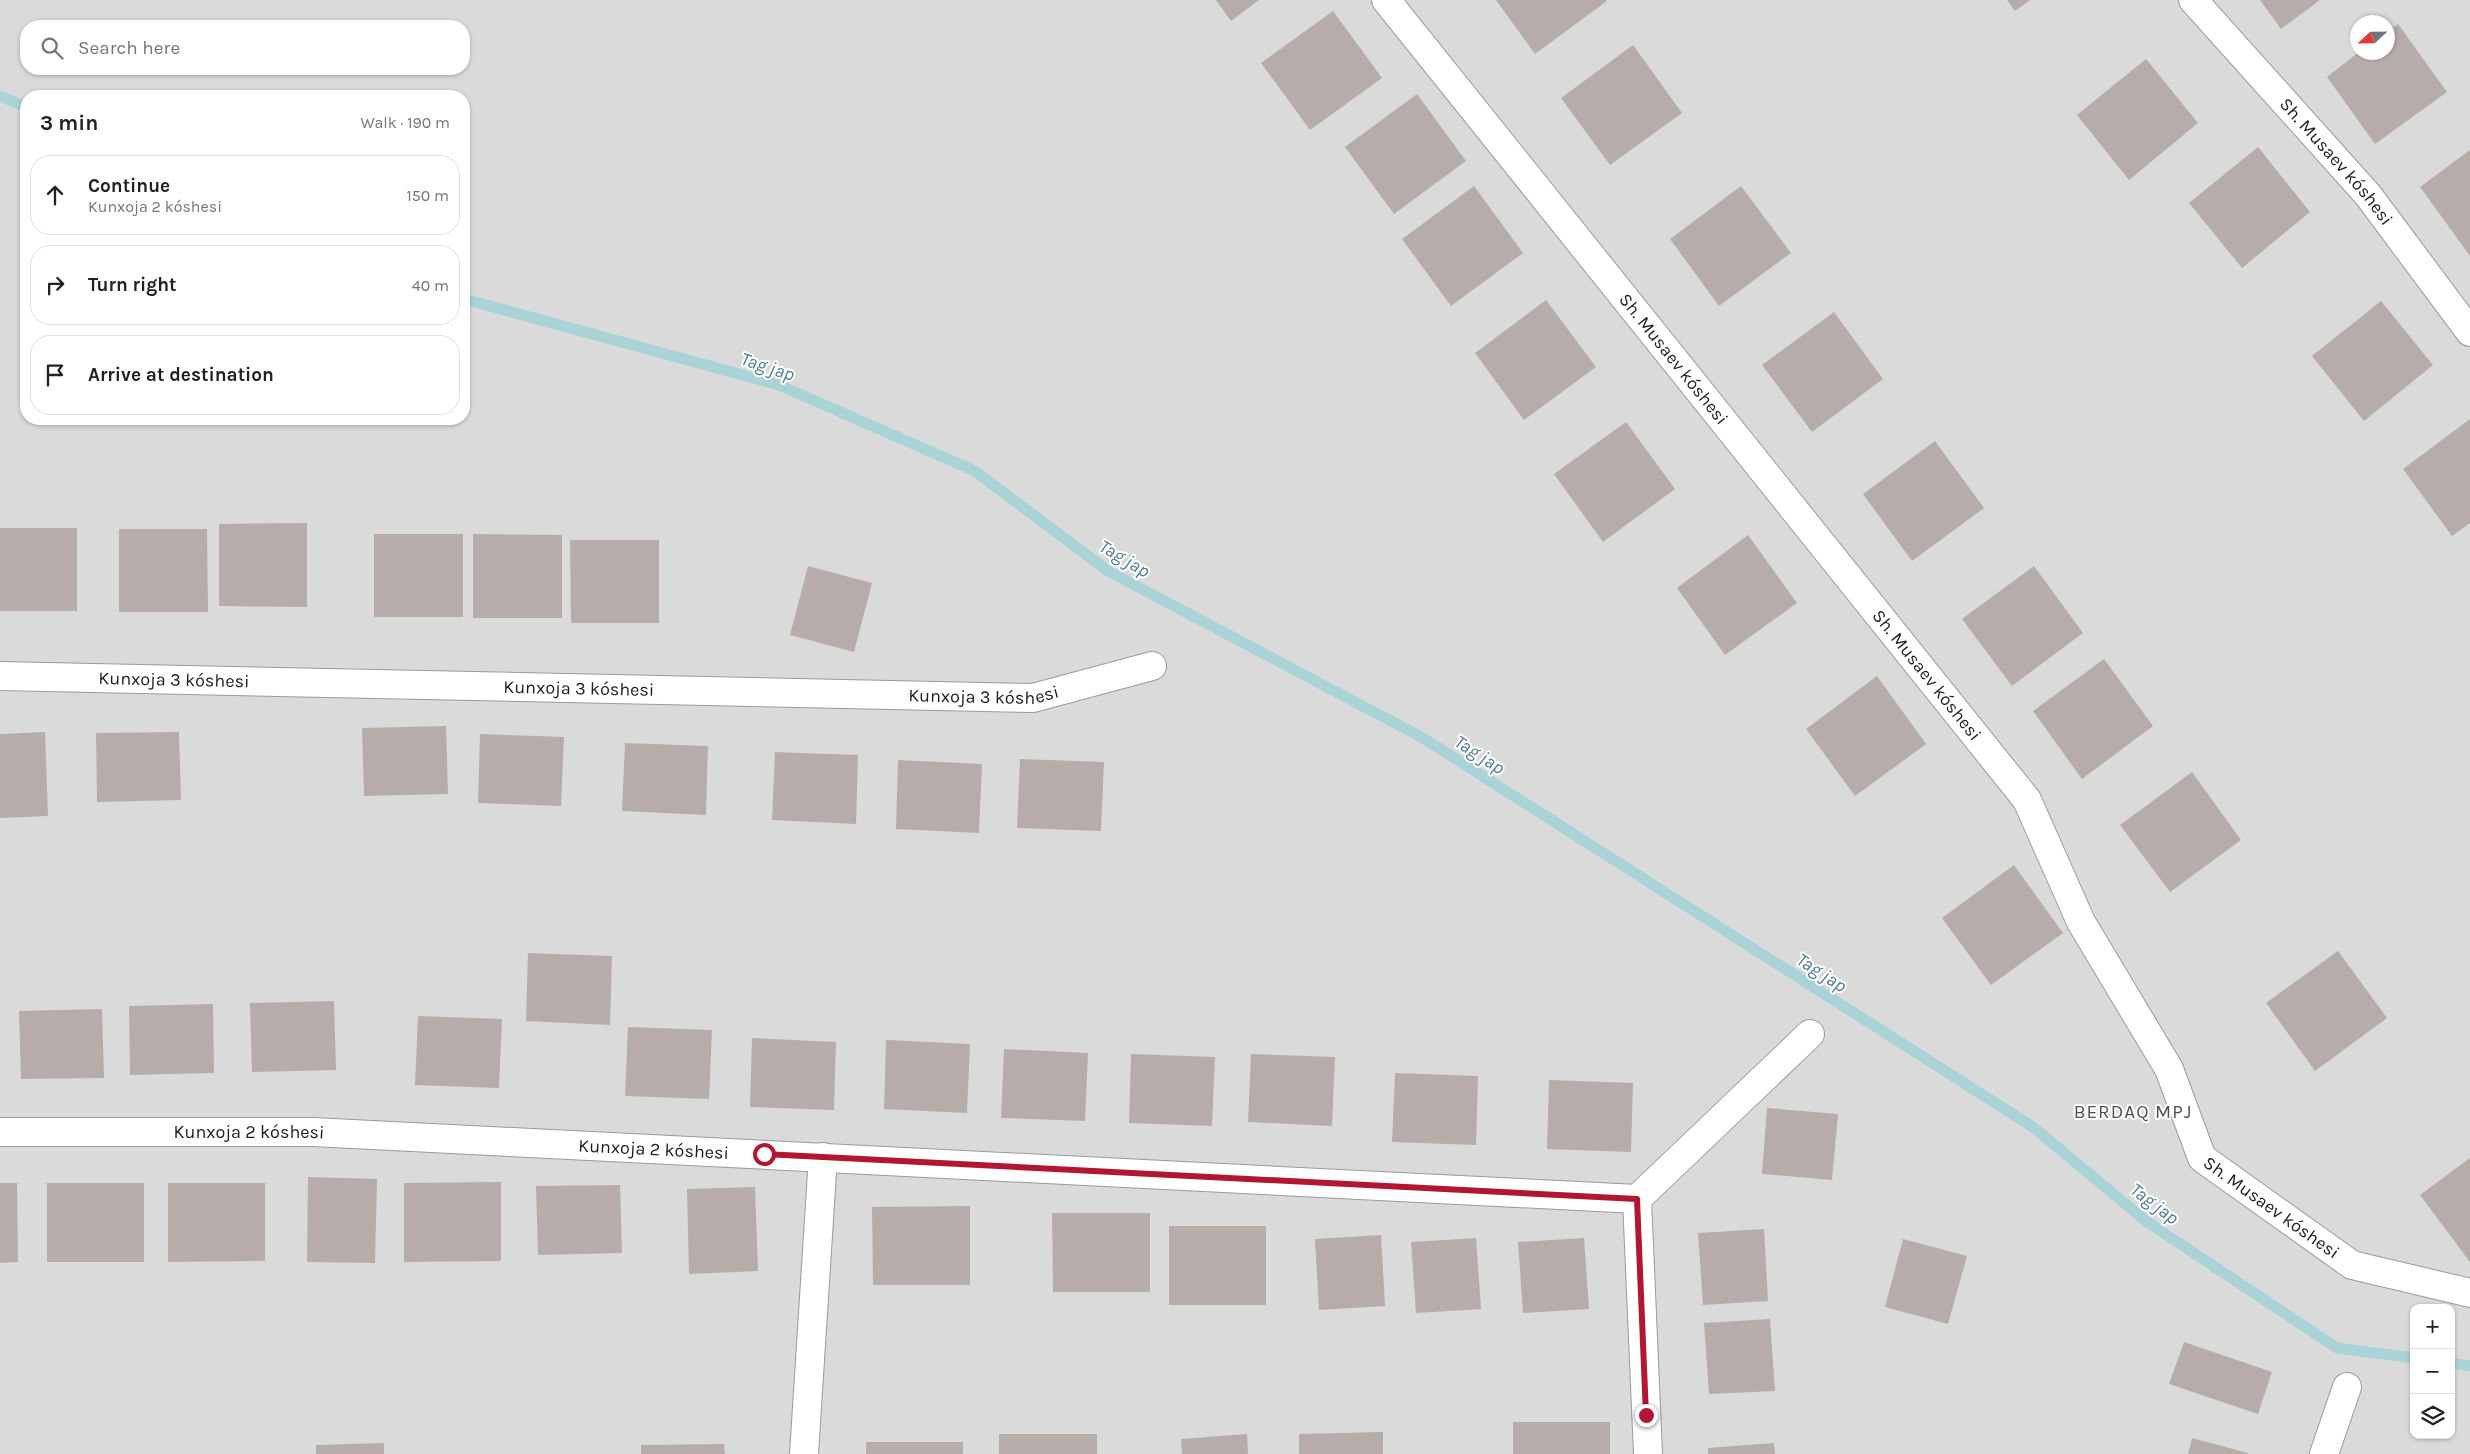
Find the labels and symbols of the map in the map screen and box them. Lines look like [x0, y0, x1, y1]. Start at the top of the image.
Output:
north arrow [2350, 15, 2395, 60]
street label: Sh. Musaev kóshesi [2275, 93, 2398, 230]
street label: Sh. Musaev kóshesi [1614, 289, 1733, 429]
water label: Tag jap [738, 348, 797, 386]
water label: Tag jap [1095, 535, 1154, 583]
street label: Sh. Musaev kóshesi [1868, 605, 1986, 745]
street label: Kunxoja 3 kóshesi [98, 667, 250, 692]
street label: Kunxoja 3 kóshesi [503, 676, 655, 701]
street label: Kunxoja 3 kóshesi [908, 681, 1061, 709]
water label: Tag jap [1450, 730, 1509, 779]
water label: Tag jap [1792, 948, 1851, 997]
district label: BERDAQ MPJ [2074, 1101, 2192, 1123]
street label: Kunxoja 2 kóshesi [174, 1121, 325, 1144]
street label: Kunxoja 2 kóshesi [578, 1134, 729, 1164]
route start [753, 1143, 776, 1166]
street label: Sh. Musaev kóshesi [2199, 1152, 2344, 1263]
water label: Tag jap [2126, 1178, 2183, 1229]
route end [1635, 1404, 1658, 1427]

